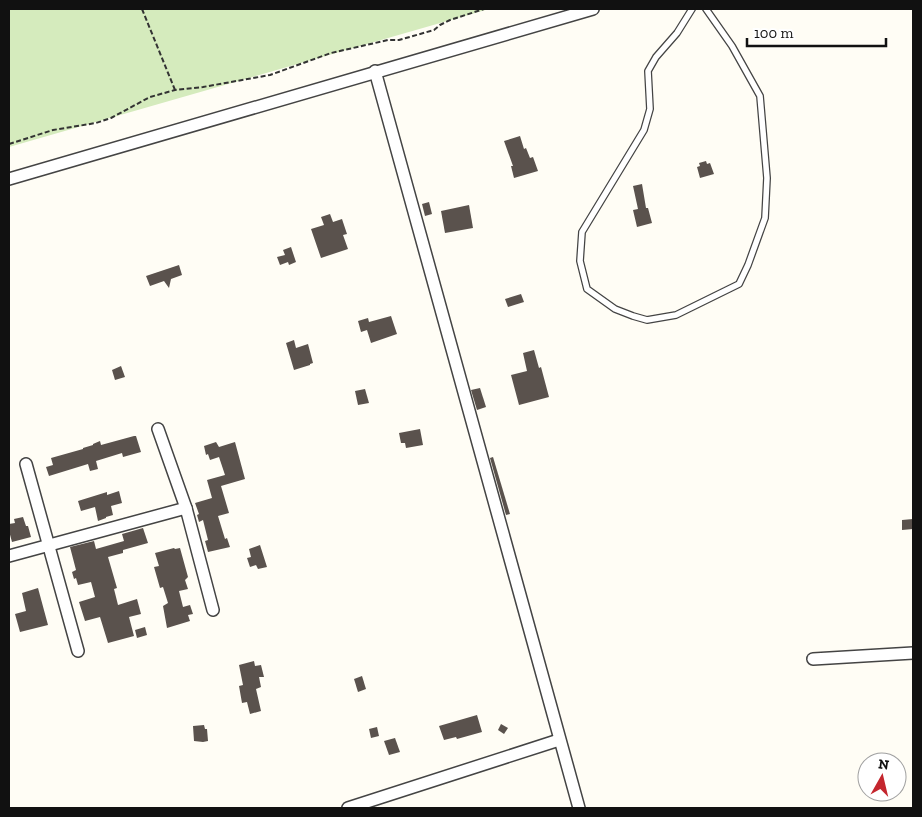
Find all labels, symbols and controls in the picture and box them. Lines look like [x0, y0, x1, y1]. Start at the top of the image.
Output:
scale bar [747, 15, 886, 47]
text: 100 m [754, 24, 793, 42]
north arrow [857, 752, 907, 802]
text: N [877, 755, 891, 774]

